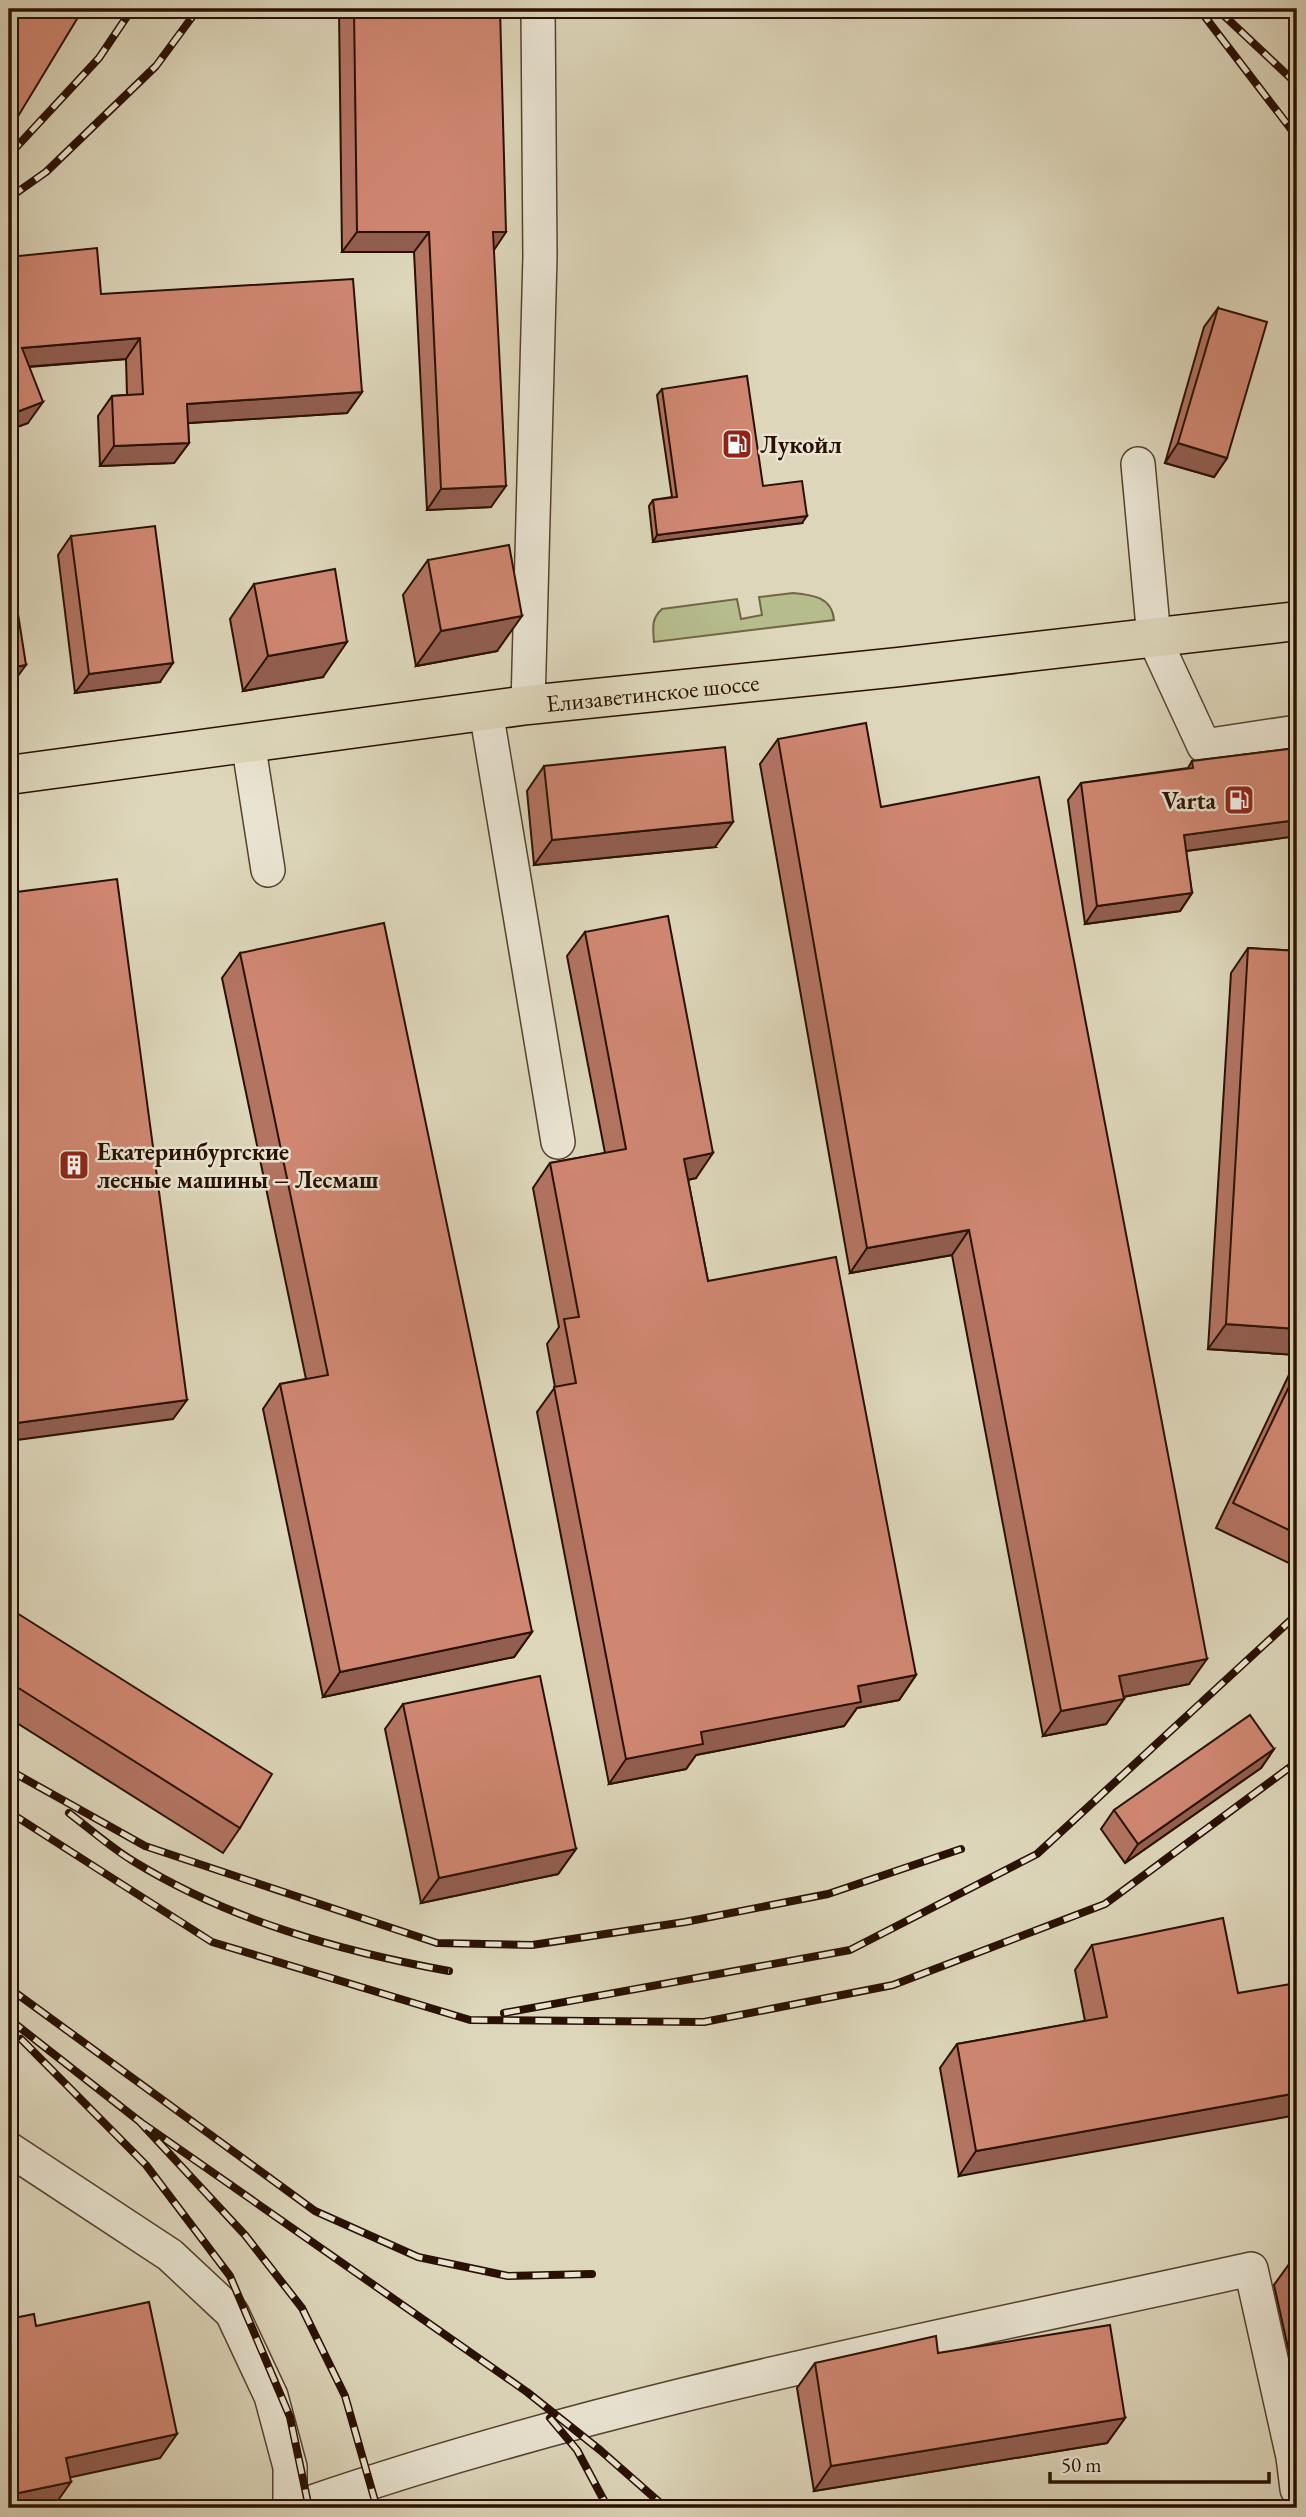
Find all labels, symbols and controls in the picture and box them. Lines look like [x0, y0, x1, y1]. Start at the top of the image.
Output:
fuel station icon: Лукойл [720, 427, 754, 461]
place label: Лукойл [760, 429, 842, 461]
street label: Елизаветинское шоссе [545, 666, 761, 719]
fuel station icon: Varta [1222, 783, 1256, 817]
place label: Varta [1162, 785, 1216, 816]
place label: Екатеринбургские лесные машины – Лесмаш [97, 1136, 379, 1195]
building icon: Екатеринбургские лесные машины – Лесмаш [57, 1148, 91, 1182]
scale bar [1050, 2440, 1269, 2484]
text: 50 m [1061, 2451, 1102, 2478]

